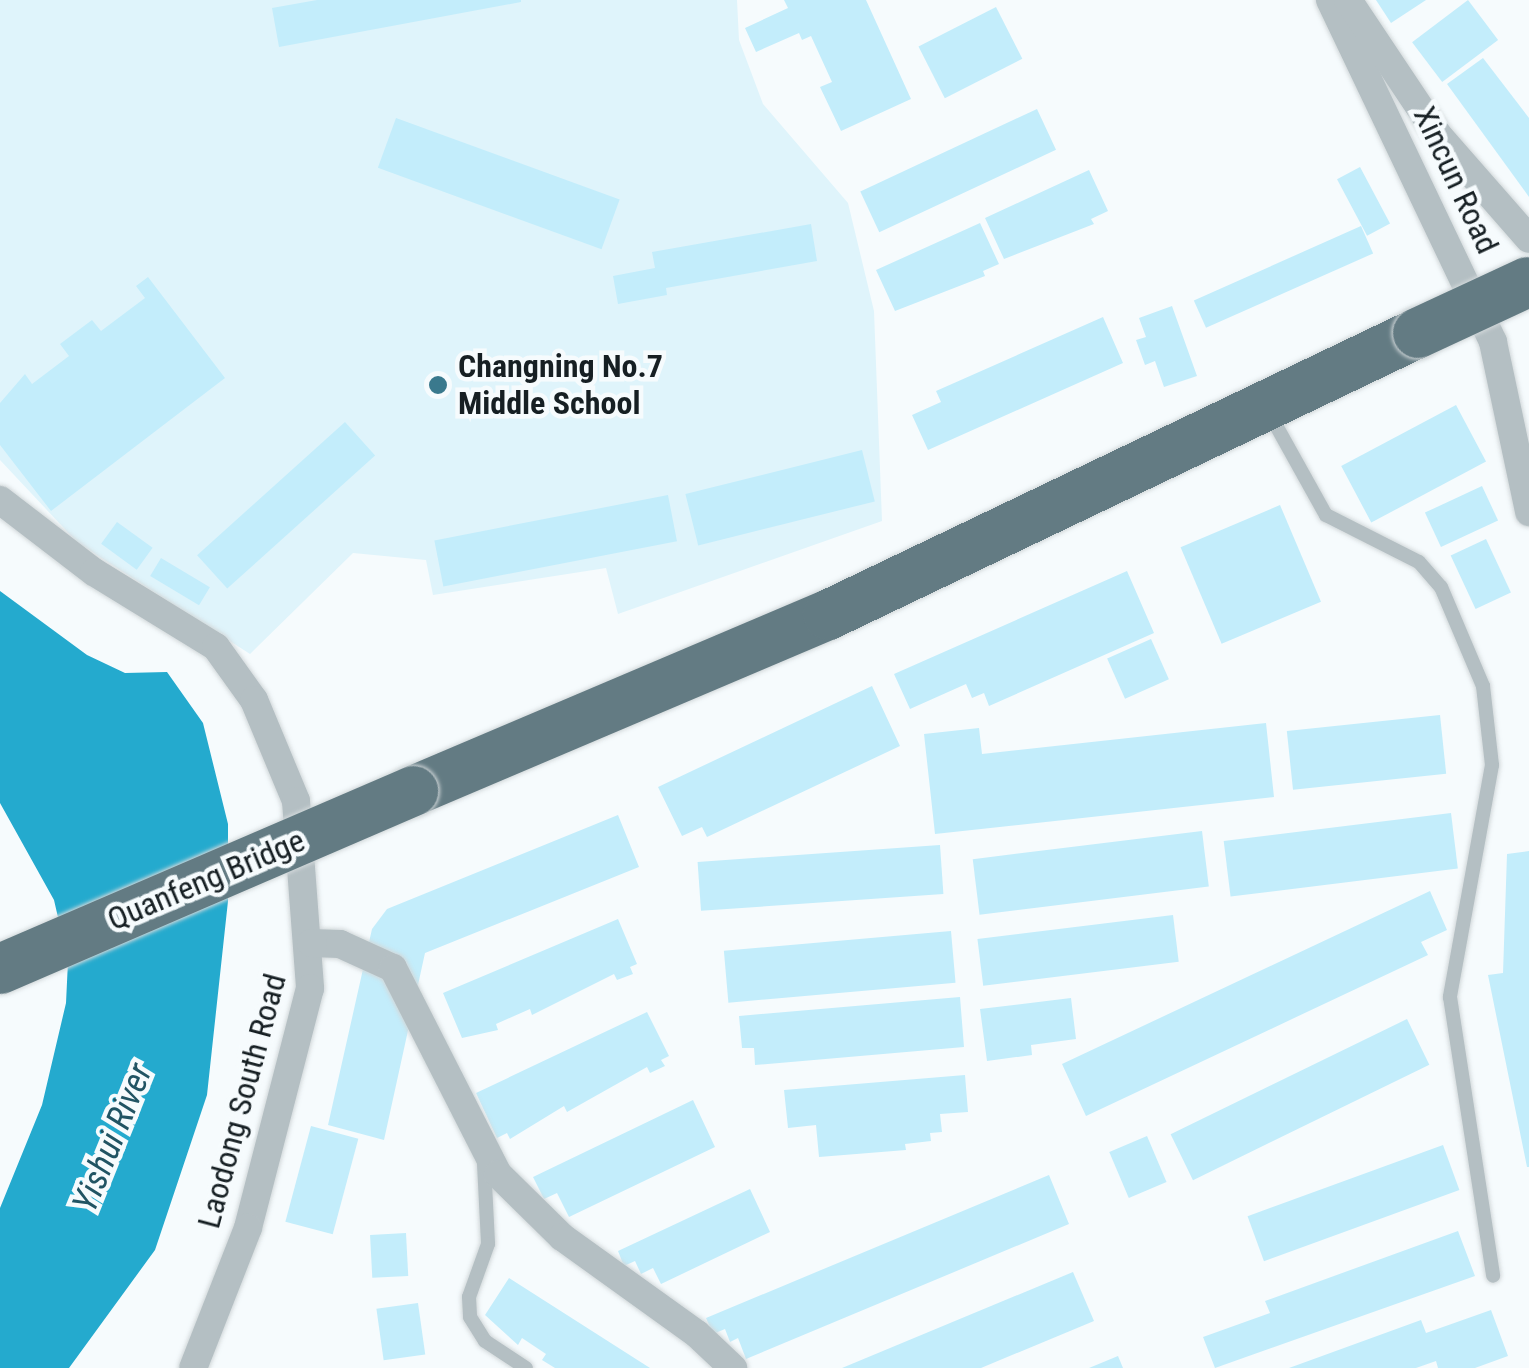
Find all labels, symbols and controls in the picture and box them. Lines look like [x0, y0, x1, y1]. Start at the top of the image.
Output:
street label: Xincun Road [1405, 100, 1507, 260]
place label: Changning No.7 Middle School [458, 348, 663, 423]
marker: Changning No.7 Middle School [427, 374, 449, 396]
street label: Quanfeng Bridge [102, 821, 310, 939]
street label: Laodong South Road [190, 970, 294, 1232]
water label: Yishui River [64, 1058, 162, 1218]

